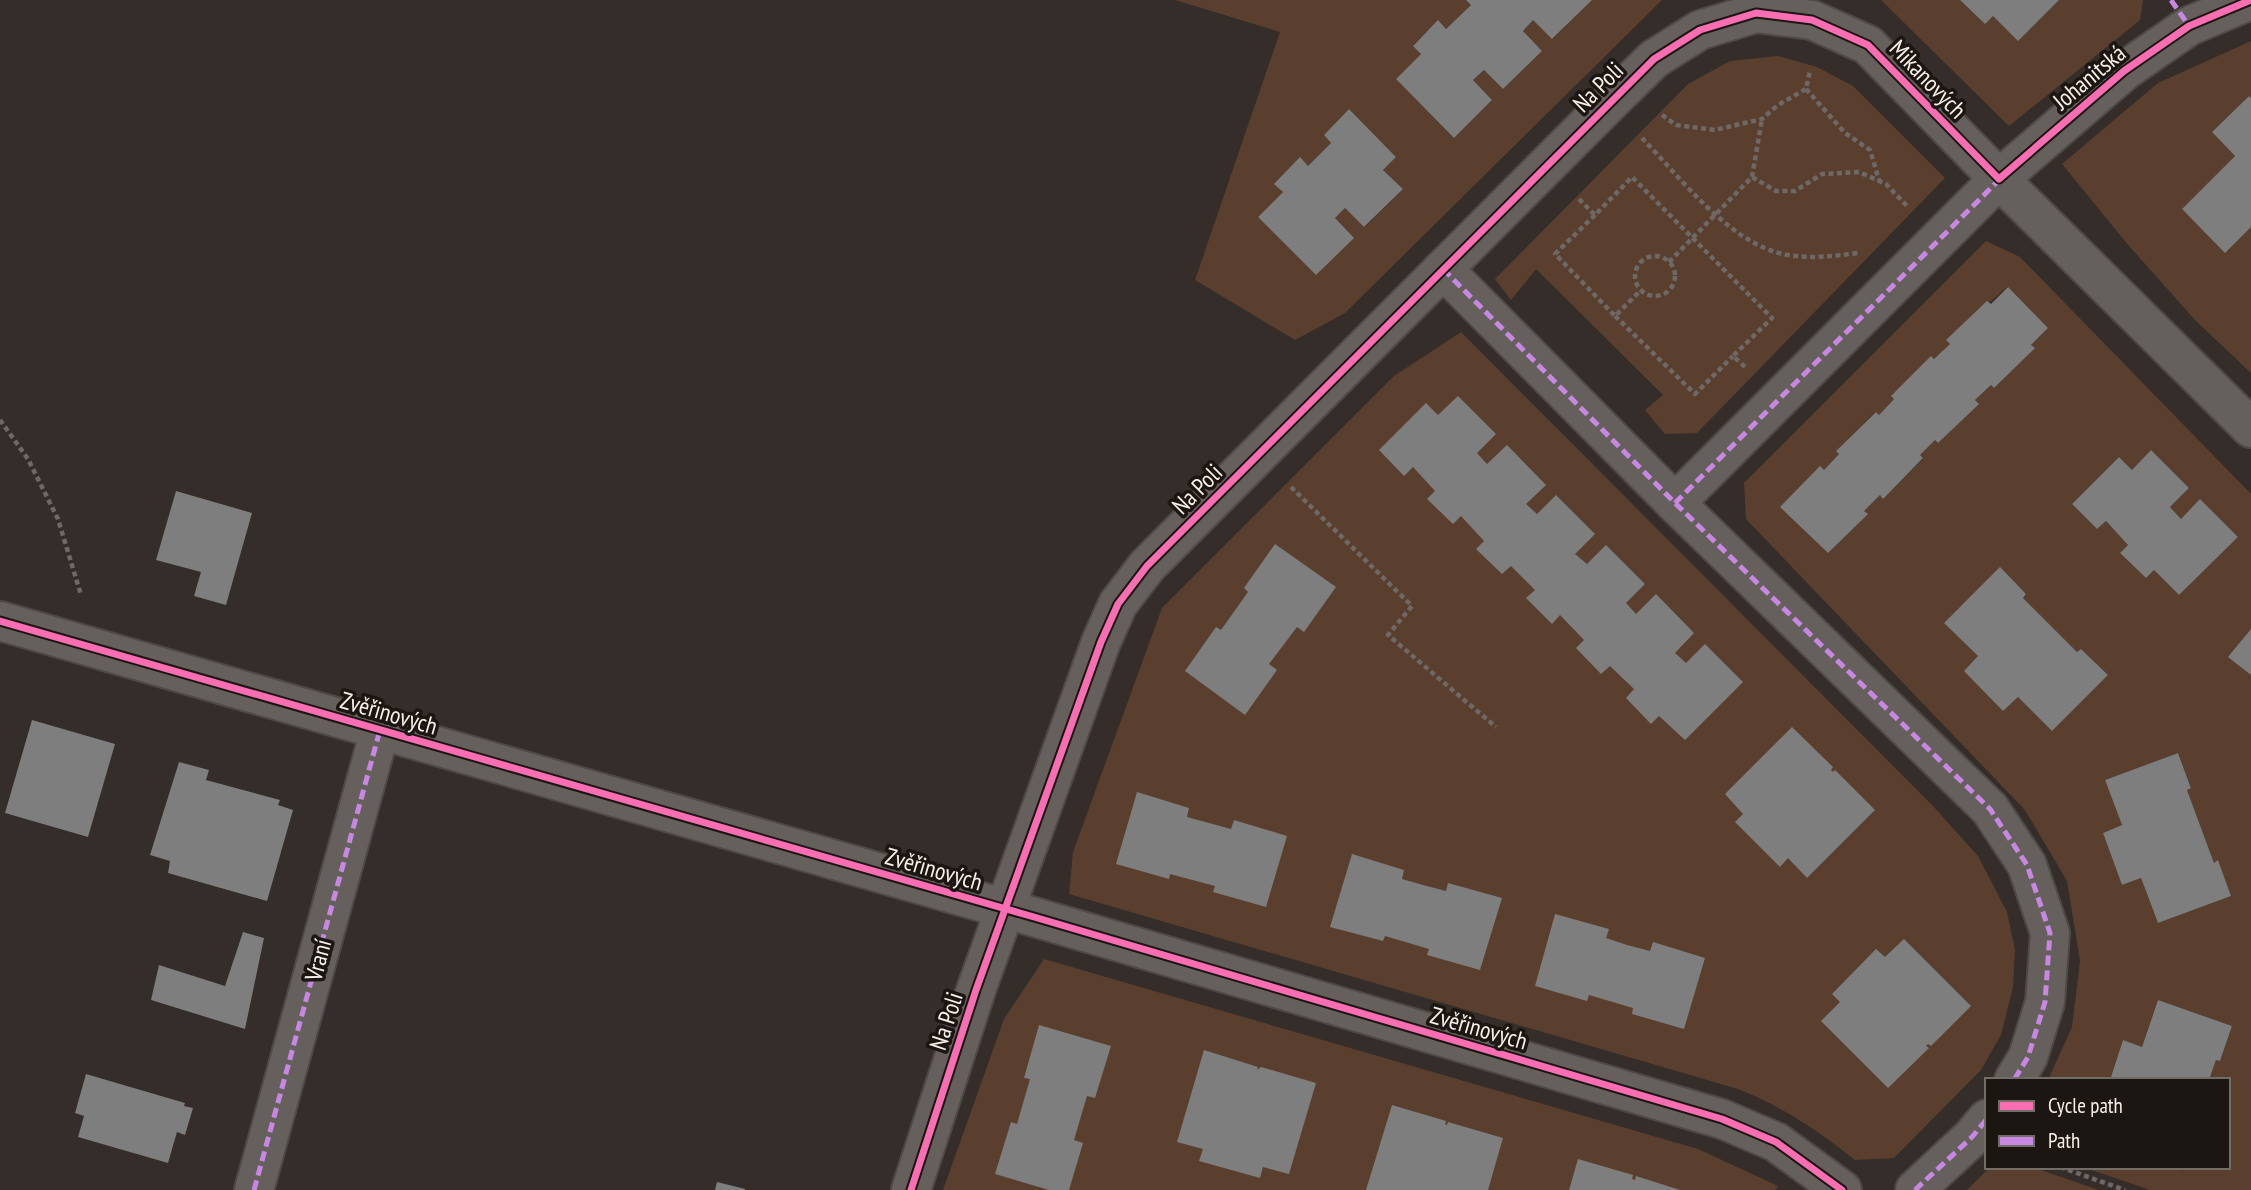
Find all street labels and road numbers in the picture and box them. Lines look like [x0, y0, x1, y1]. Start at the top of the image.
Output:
street label: Mikanových [1883, 33, 1973, 125]
street label: Johanitská [2045, 38, 2132, 117]
street label: Na Poli [1566, 55, 1630, 119]
street label: Na Poli [1165, 457, 1229, 521]
street label: Zvěřinových [337, 684, 441, 742]
street label: Zvěřinových [882, 840, 986, 898]
street label: Vraní [297, 936, 338, 985]
street label: Na Poli [922, 988, 970, 1054]
street label: Zvěřinových [1427, 999, 1531, 1057]

